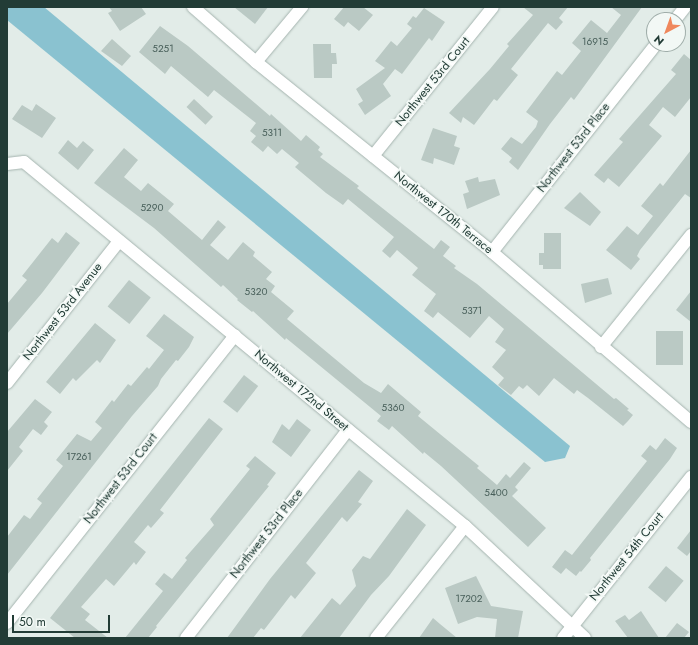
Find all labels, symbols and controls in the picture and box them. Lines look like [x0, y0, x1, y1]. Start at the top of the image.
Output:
north arrow [646, 12, 686, 52]
text: N [650, 31, 667, 49]
street label: Northwest 53rd Court [393, 35, 473, 129]
house number: 16915 [582, 36, 608, 48]
house number: 5251 [152, 43, 174, 55]
street label: Northwest 53rd Place [535, 100, 613, 196]
house number: 5311 [262, 127, 282, 139]
street label: Northwest 170th Terrace [391, 169, 495, 257]
house number: 5290 [140, 202, 164, 214]
street label: Northwest 53rd Avenue [20, 260, 106, 364]
house number: 5320 [245, 286, 267, 298]
house number: 5371 [462, 305, 482, 317]
street label: Northwest 172nd Street [251, 347, 351, 435]
house number: 5360 [382, 402, 404, 414]
street label: Northwest 53rd Court [81, 431, 161, 527]
house number: 17261 [66, 451, 92, 463]
street label: Northwest 53rd Place [228, 486, 306, 582]
house number: 5400 [484, 487, 508, 499]
street label: Northwest 54th Court [587, 510, 667, 604]
house number: 17202 [455, 593, 483, 605]
scale bar [14, 607, 112, 633]
text: 50 m [19, 613, 46, 631]

